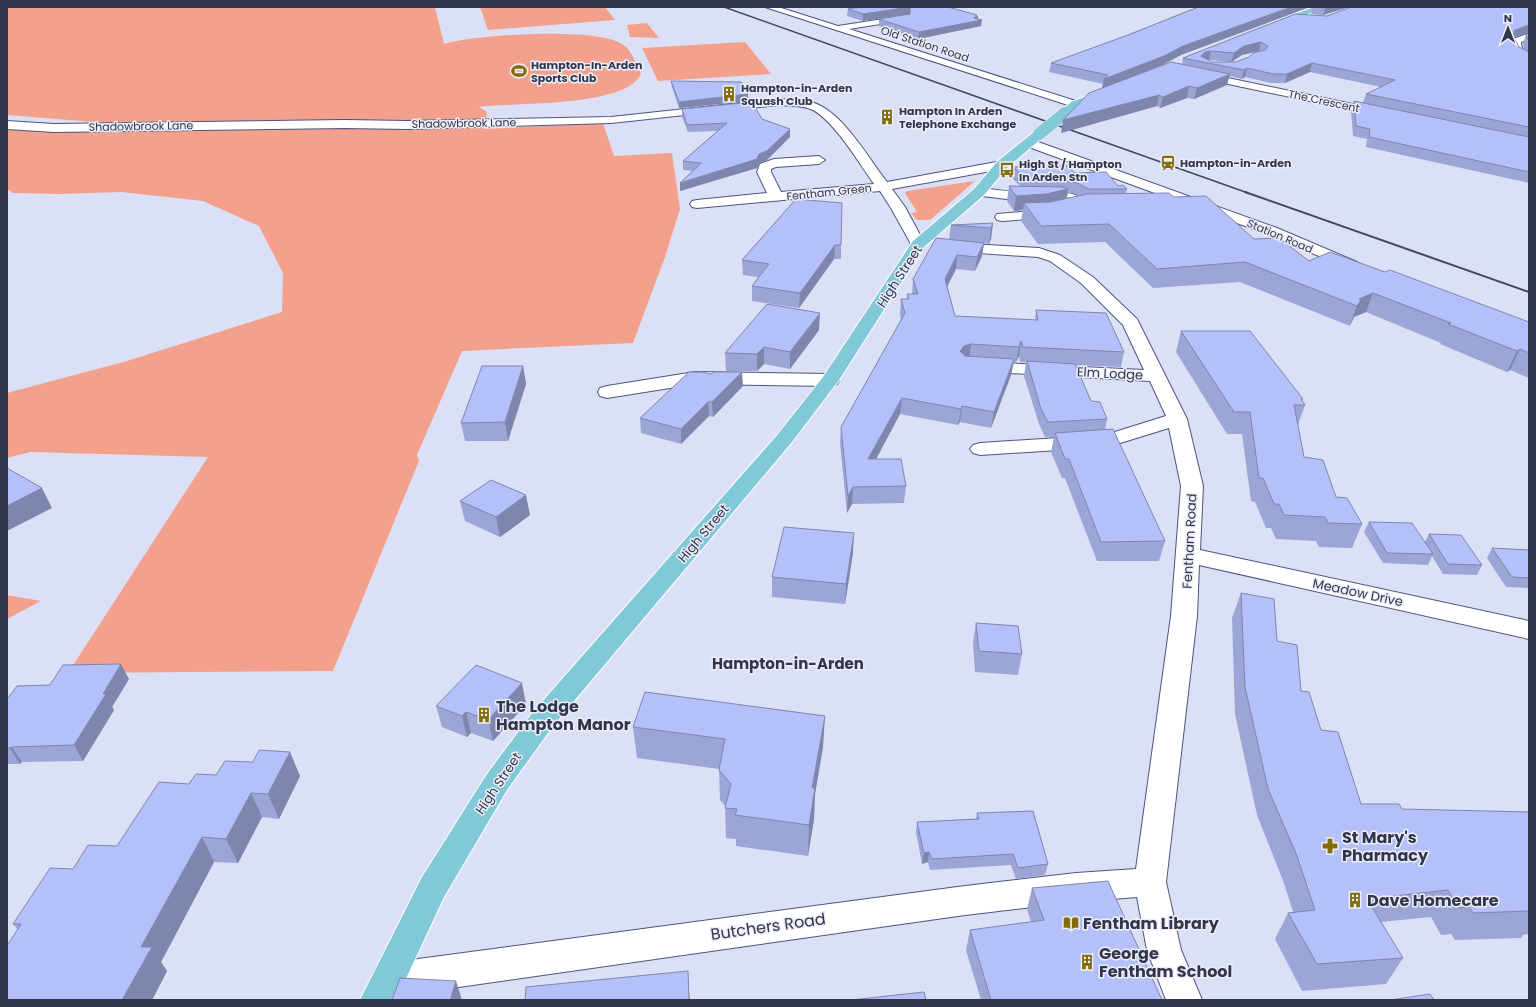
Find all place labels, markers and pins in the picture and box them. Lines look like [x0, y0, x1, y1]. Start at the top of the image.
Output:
place label: Hampton-In-Arden Sports Club [531, 57, 642, 86]
sports icon: Hampton-In-Arden Sports Club [510, 62, 528, 80]
place label: Hampton-in-Arden Squash Club [741, 80, 852, 109]
building icon: Hampton-in-Arden Squash Club [720, 85, 738, 103]
place label: Hampton In Arden Telephone Exchange [899, 103, 1017, 132]
building icon: Hampton In Arden Telephone Exchange [878, 108, 896, 126]
station icon: Hampton-in-Arden [1159, 154, 1177, 172]
place label: Hampton-in-Arden [1180, 155, 1291, 171]
place label: High St / Hampton In Arden Stn [1019, 156, 1122, 185]
bus stop icon: High St / Hampton In Arden Stn [998, 161, 1016, 179]
place label: The Lodge Hampton Manor [496, 695, 631, 736]
building icon: The Lodge Hampton Manor [475, 706, 493, 724]
place label: St Mary's Pharmacy [1342, 826, 1429, 867]
pharmacy icon: St Mary's Pharmacy [1321, 837, 1339, 855]
place label: Dave Homecare [1367, 889, 1499, 912]
building icon: Dave Homecare [1346, 891, 1364, 909]
place label: Fentham Library [1083, 912, 1220, 935]
library icon: Fentham Library [1062, 914, 1080, 932]
place label: George Fentham School [1099, 942, 1232, 983]
building icon: George Fentham School [1078, 953, 1096, 971]

